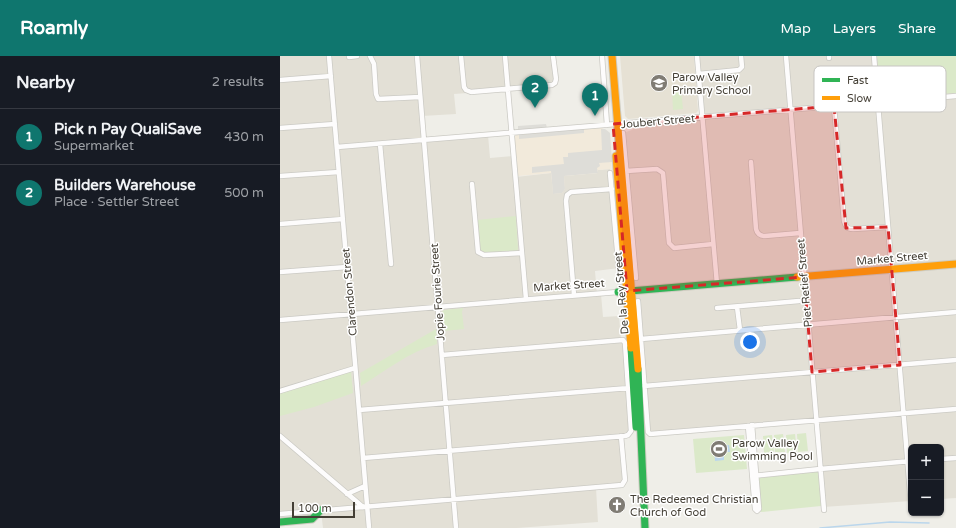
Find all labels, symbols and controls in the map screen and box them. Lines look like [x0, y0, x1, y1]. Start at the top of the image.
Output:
text: Roamly [20, 17, 88, 39]
text: Map [781, 20, 811, 37]
text: Layers [833, 20, 876, 37]
text: Share [898, 20, 936, 37]
legend [814, 66, 946, 112]
place label: Parow Valley Primary School [672, 71, 751, 97]
text: Nearby [16, 72, 75, 93]
school or university icon: Parow Valley Primary School [649, 73, 669, 93]
text: 2 results [212, 74, 264, 90]
text: Fast [847, 74, 868, 87]
pin: 2 [522, 75, 548, 108]
pin: 1 [582, 83, 608, 116]
text: Slow [847, 92, 872, 105]
street label: Joubert Street [620, 112, 696, 131]
text: Pick n Pay QualiSave [54, 120, 202, 138]
text: 1 [25, 129, 33, 145]
text: 430 m [224, 129, 264, 145]
text: Supermarket [54, 138, 134, 154]
text: Builders Warehouse [54, 176, 196, 194]
text: 2 [25, 185, 33, 201]
text: 500 m [224, 185, 264, 201]
text: Place · Settler Street [54, 194, 179, 210]
street label: Piet Retief Street [794, 238, 815, 328]
street label: Jopie Fourie Street [428, 243, 447, 341]
street label: Clarendon Street [339, 247, 360, 336]
street label: Market Street [856, 249, 928, 268]
street label: De la Rey Street [611, 251, 632, 335]
street label: Market Street [533, 277, 605, 294]
your location [740, 332, 760, 352]
place label: Parow Valley Swimming Pool [732, 437, 813, 463]
sports icon: Parow Valley Swimming Pool [709, 439, 729, 459]
map controls [908, 444, 944, 516]
button: + [908, 444, 944, 480]
button: − [908, 480, 944, 516]
place label: The Redeemed Christian Church of God [630, 493, 758, 519]
church icon: The Redeemed Christian Church of God [607, 495, 627, 515]
scale bar [292, 500, 355, 519]
text: 100 m [298, 502, 332, 515]

